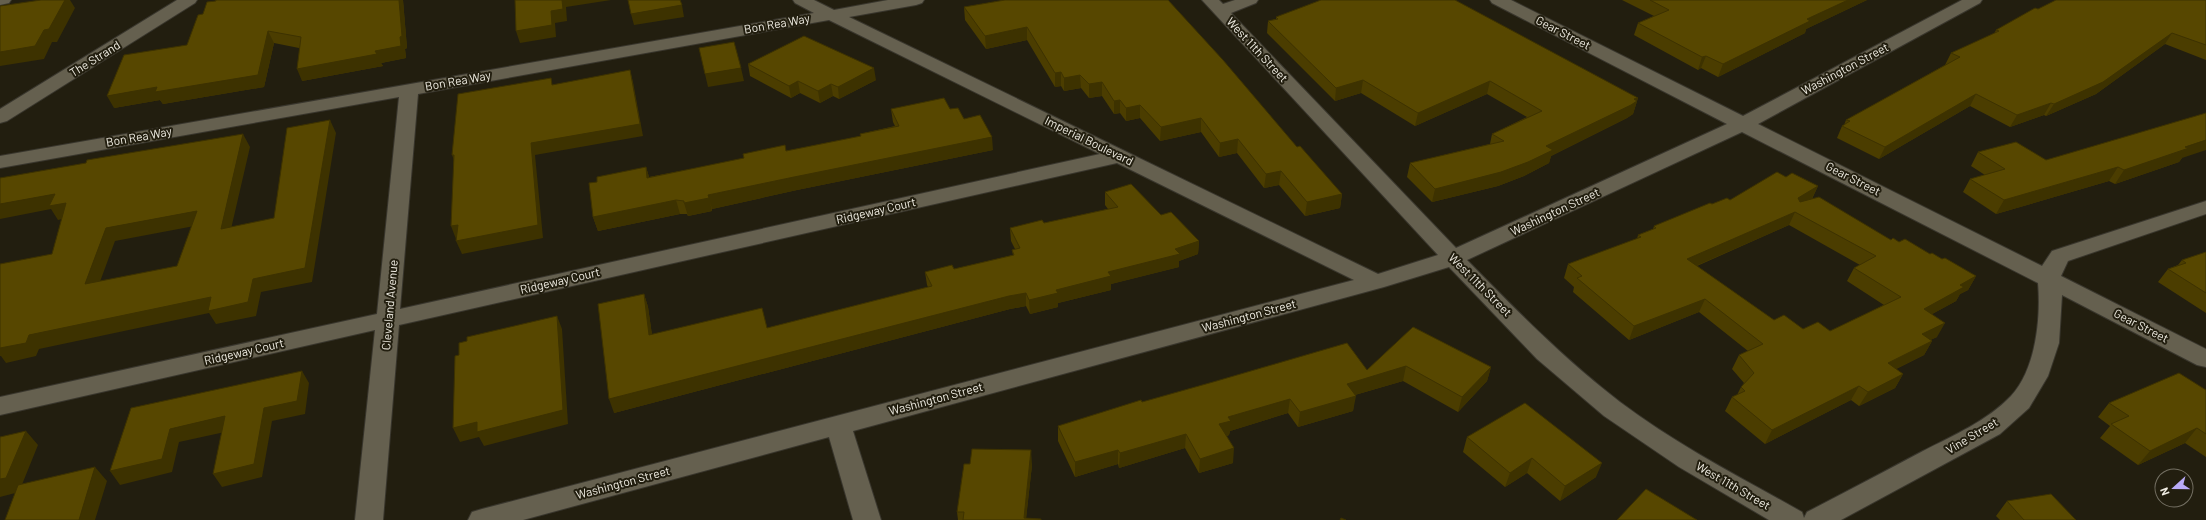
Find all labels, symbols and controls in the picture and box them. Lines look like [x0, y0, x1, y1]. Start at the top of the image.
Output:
street label: Bon Rea Way [743, 10, 811, 36]
street label: Gear Street [1534, 12, 1593, 52]
street label: West 11th Street [1224, 14, 1291, 85]
street label: The Strand [67, 37, 122, 79]
street label: Washington Street [1799, 39, 1890, 97]
street label: Bon Rea Way [424, 67, 492, 93]
street label: Imperial Boulevard [1043, 113, 1136, 168]
street label: Bon Rea Way [105, 123, 173, 149]
street label: Gear Street [1824, 158, 1883, 198]
street label: Washington Street [1508, 184, 1601, 238]
street label: Ridgeway Court [835, 194, 917, 226]
street label: West 11th Street [1446, 250, 1515, 319]
street label: Cleveland Avenue [378, 259, 400, 351]
street label: Ridgeway Court [519, 264, 601, 296]
street label: Washington Street [1200, 296, 1297, 334]
street label: Gear Street [2112, 305, 2171, 345]
street label: Ridgeway Court [203, 335, 285, 367]
street label: Washington Street [887, 379, 984, 417]
street label: Vine Street [1943, 414, 2000, 456]
street label: West 11th Street [1694, 458, 1773, 512]
street label: Washington Street [574, 463, 671, 501]
north arrow [2154, 468, 2194, 508]
text: N [2157, 486, 2172, 498]

